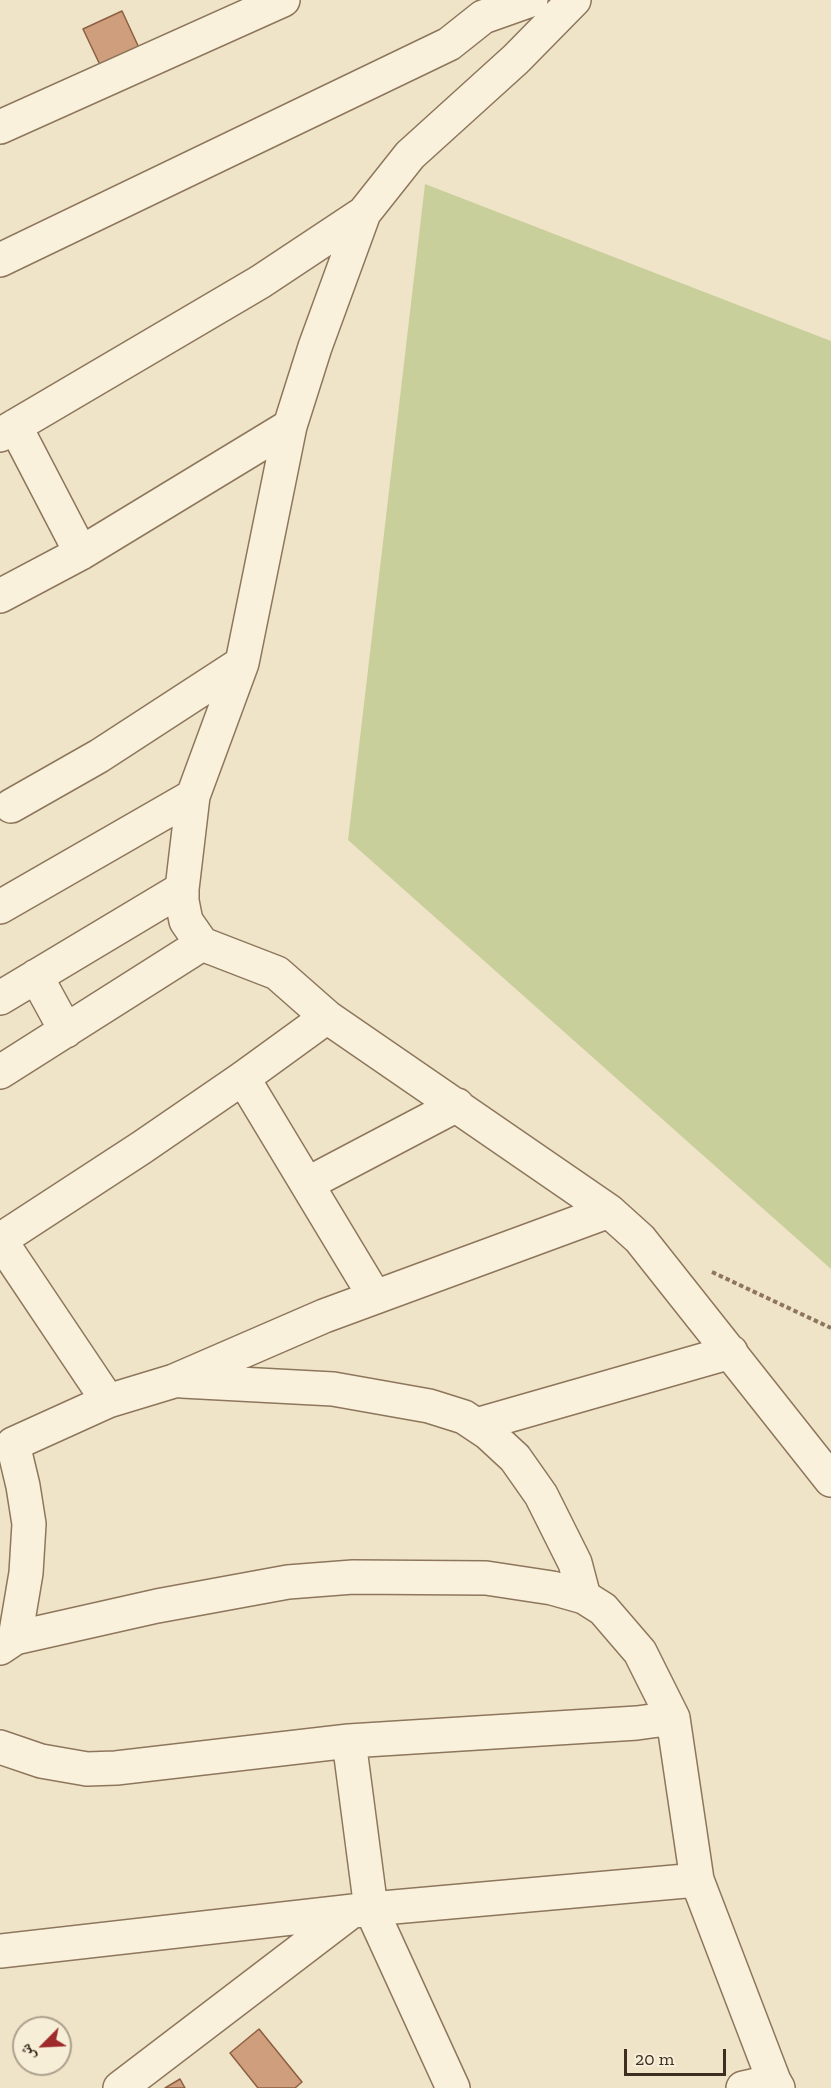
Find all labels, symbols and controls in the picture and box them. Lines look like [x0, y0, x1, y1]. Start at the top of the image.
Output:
north arrow [12, 2016, 72, 2076]
scale bar [627, 2037, 729, 2075]
text: ش [15, 2041, 39, 2064]
text: 20 m [635, 2048, 674, 2070]

